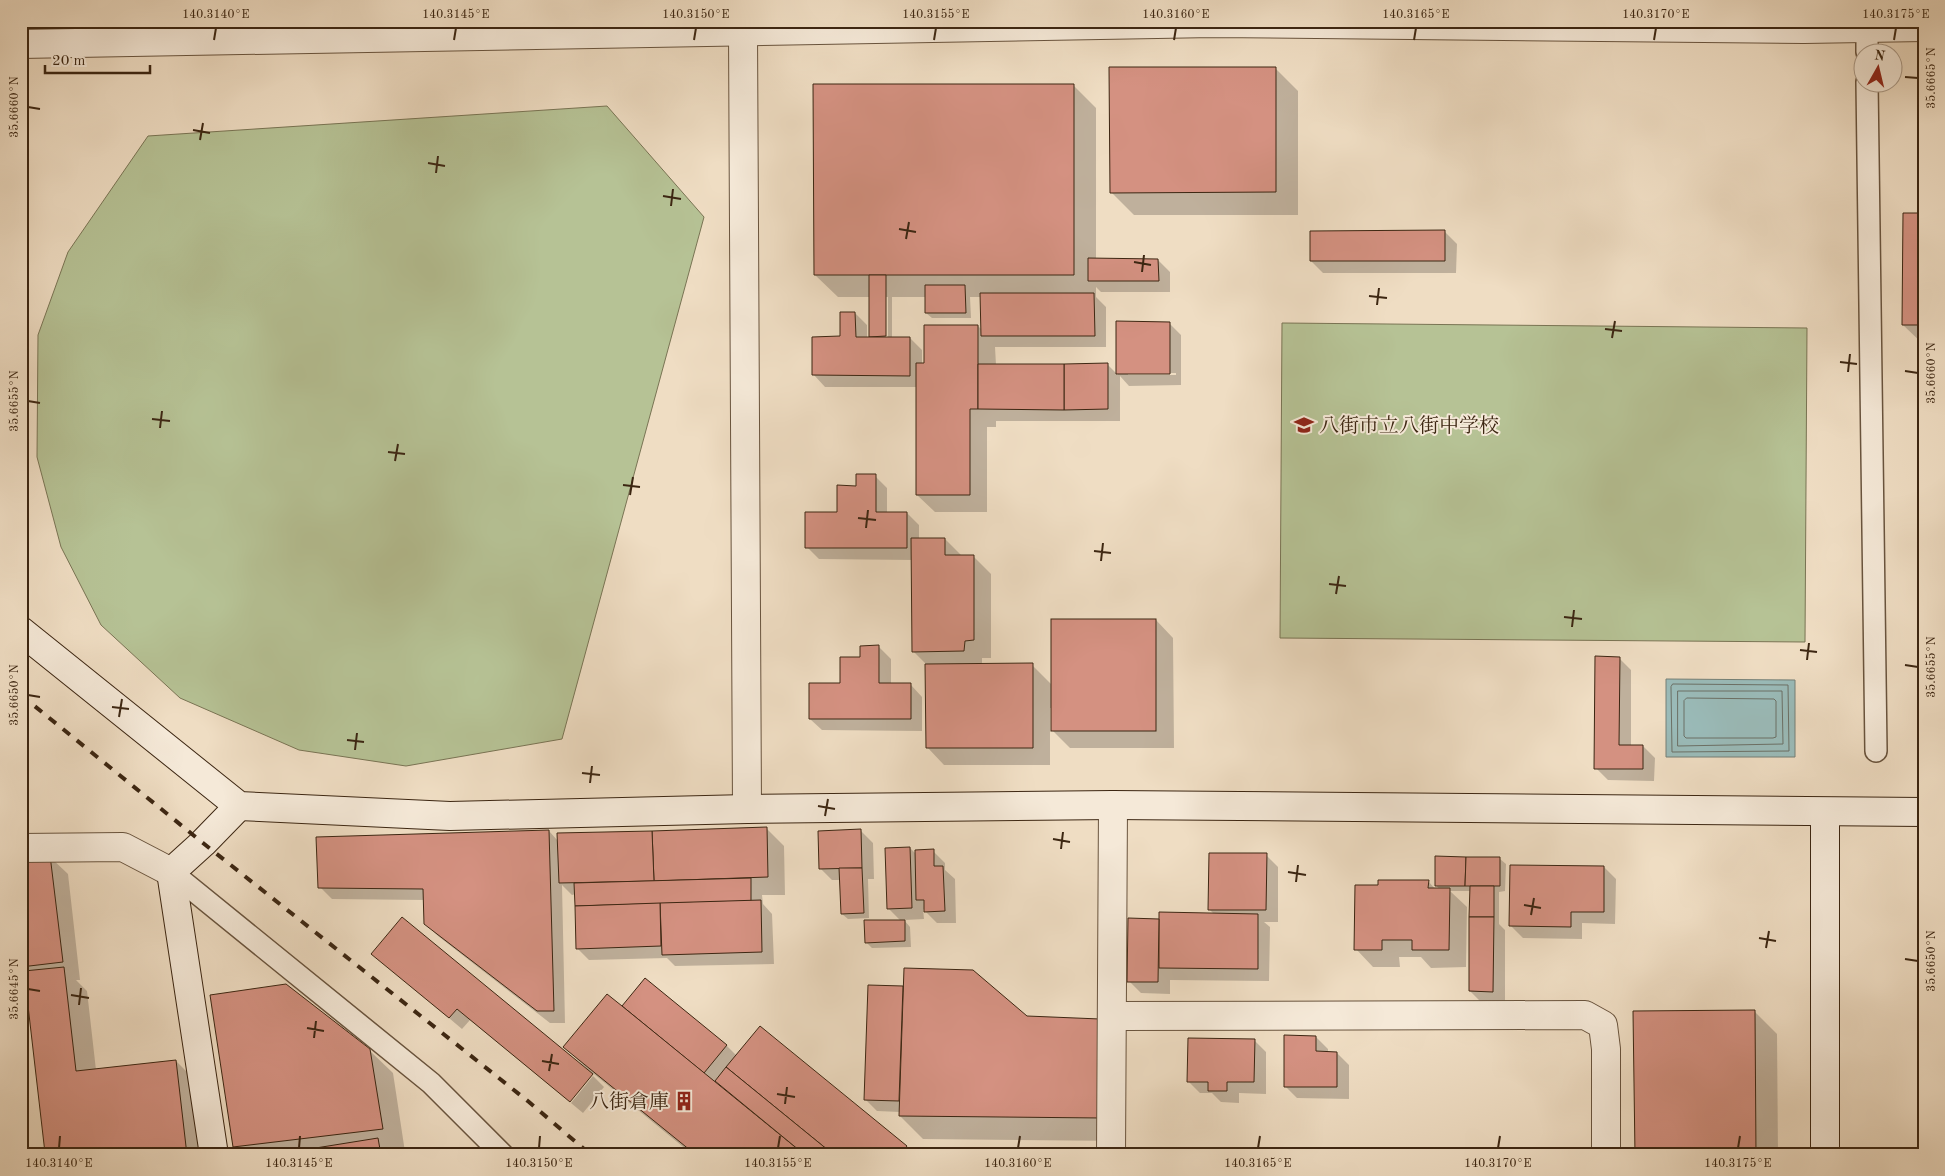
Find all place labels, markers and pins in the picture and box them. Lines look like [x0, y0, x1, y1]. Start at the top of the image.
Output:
school or university icon: 八街市立八街中学校 [1293, 414, 1315, 436]
place label: 八街市立八街中学校 [1319, 415, 1499, 437]
building icon: 八街倉庫 [673, 1090, 695, 1112]
place label: 八街倉庫 [589, 1091, 669, 1113]

